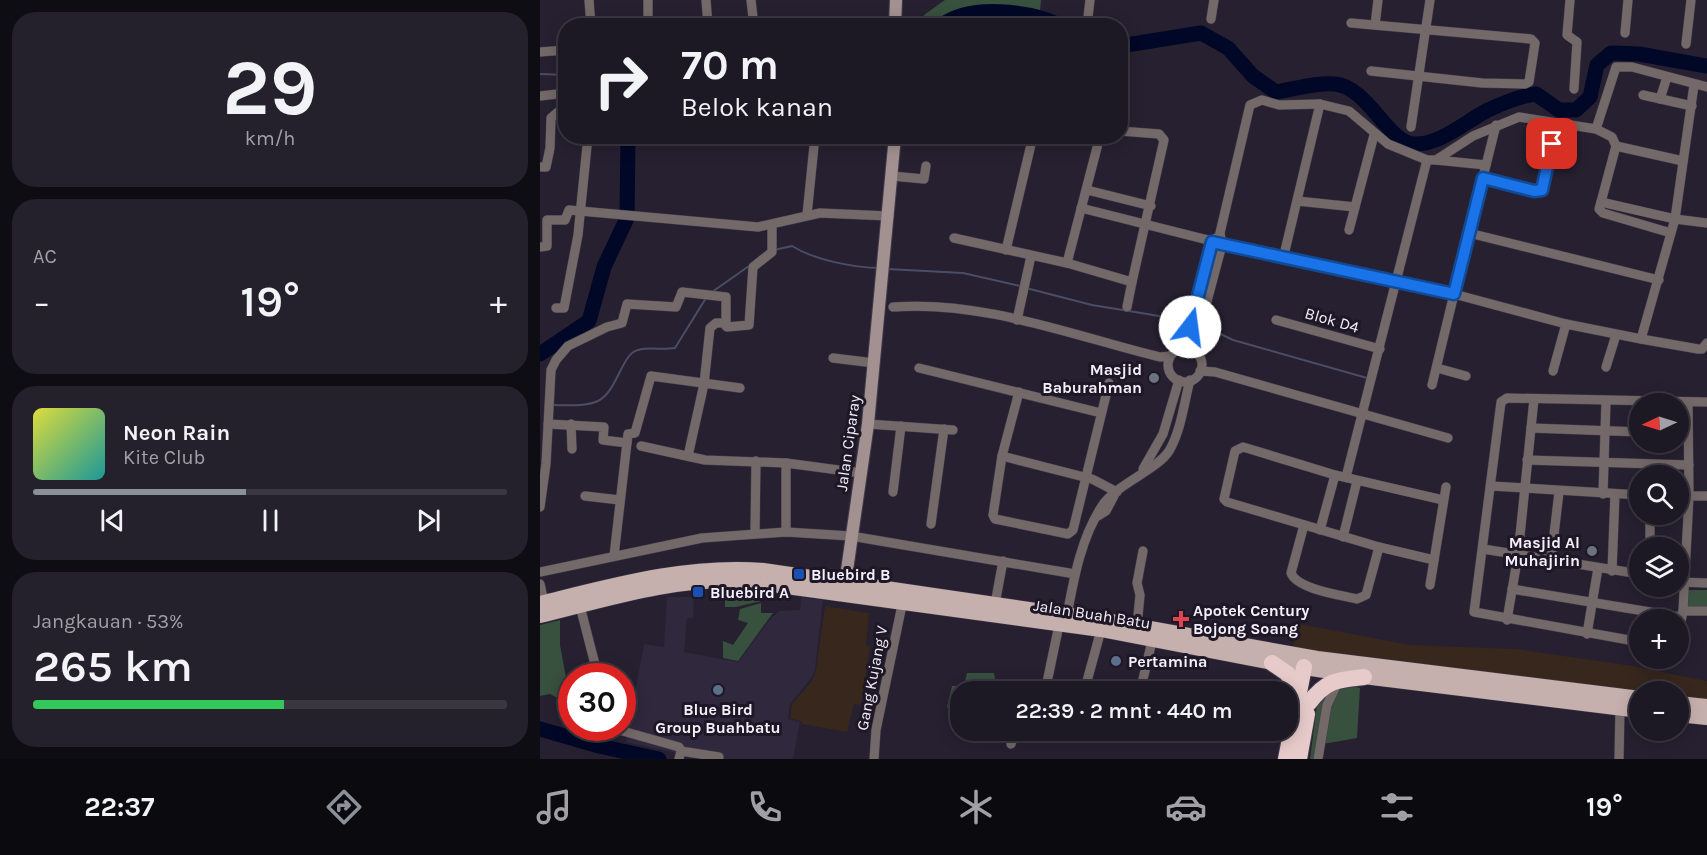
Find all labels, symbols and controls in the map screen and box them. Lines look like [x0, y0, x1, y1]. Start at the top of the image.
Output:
text: 70 m [681, 40, 779, 90]
text: 29 [223, 42, 317, 134]
icon: right [582, 42, 660, 120]
text: Belok kanan [681, 91, 833, 123]
pin [1526, 118, 1577, 169]
text: km/h [245, 127, 295, 150]
icon: arrive [1535, 127, 1568, 160]
text: AC [33, 245, 57, 268]
text: 19° [240, 275, 300, 327]
text: − [33, 283, 50, 321]
text: + [490, 283, 507, 321]
position arrow [1158, 295, 1222, 359]
street label: Blok D4 [1303, 303, 1361, 337]
place label: Masjid Baburahman [1042, 360, 1142, 397]
marker: Masjid Baburahman [1147, 371, 1161, 385]
street label: Jalan Ciparay [832, 393, 864, 492]
north arrow [1629, 393, 1689, 453]
map controls [1629, 393, 1689, 741]
text: Neon Rain [123, 420, 230, 446]
text: Kite Club [123, 446, 205, 469]
button: search [1629, 465, 1689, 525]
icon: previous [96, 504, 129, 537]
icon: pause [254, 504, 287, 537]
icon: next [412, 504, 445, 537]
place label: Masjid Al Muhajirin [1505, 533, 1580, 570]
button: layers [1629, 537, 1689, 597]
marker: Masjid Al Muhajirin [1585, 544, 1599, 558]
place label: Bluebird B [811, 565, 890, 584]
marker: Bluebird B [792, 567, 806, 581]
place label: Bluebird A [710, 583, 789, 602]
marker: Bluebird A [691, 585, 705, 599]
street label: Jalan Buah Batu [1032, 595, 1152, 633]
place label: Apotek Century Bojong Soang [1193, 601, 1309, 638]
button: + [1629, 609, 1689, 669]
text: Jangkauan · 53% [33, 610, 184, 633]
marker: Apotek Century Bojong Soang [1174, 612, 1188, 626]
street label: Gang Kujang V [853, 624, 891, 732]
text: 265 km [33, 640, 193, 692]
place label: Pertamina [1128, 652, 1207, 671]
marker: Pertamina [1109, 654, 1123, 668]
speed limit sign: 30 [558, 663, 636, 741]
button: − [1629, 681, 1689, 741]
marker: Blue Bird Group Buahbatu [711, 683, 725, 697]
text: 22:39 · 2 mnt · 440 m [1016, 698, 1232, 724]
place label: Blue Bird Group Buahbatu [655, 700, 781, 737]
icon: directions [323, 786, 365, 828]
icon: music [533, 786, 575, 828]
icon: phone [744, 786, 786, 828]
icon: climate [955, 786, 997, 828]
icon: car [1165, 786, 1207, 828]
icon: filters [1376, 786, 1418, 828]
text: 22:37 [84, 791, 154, 823]
text: 19° [1586, 791, 1623, 823]

